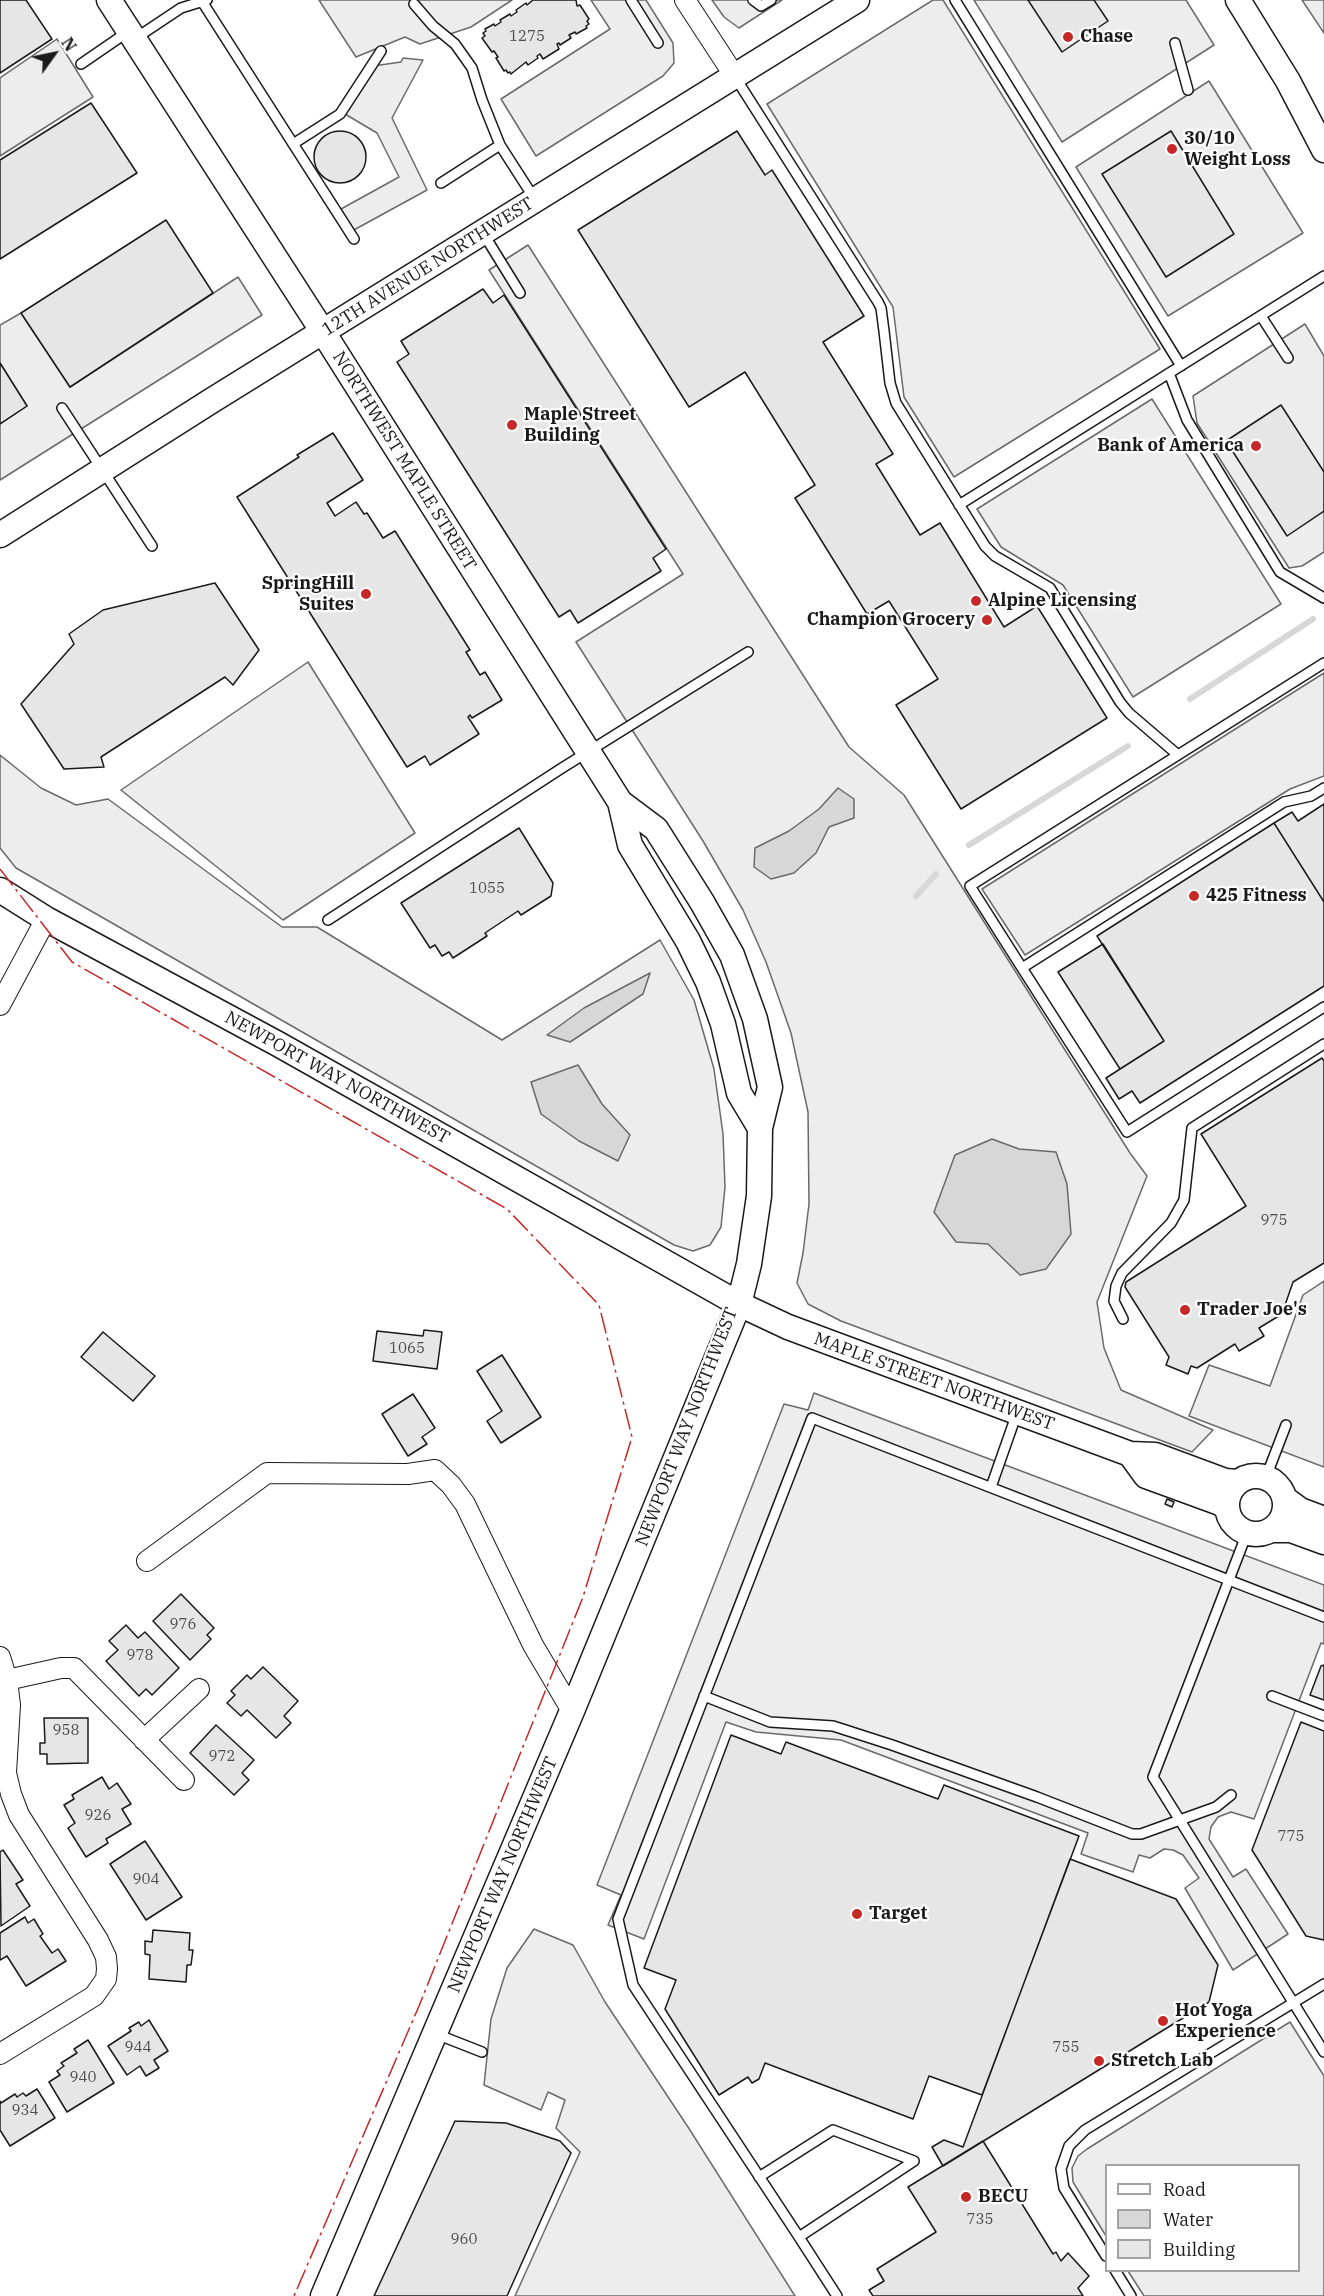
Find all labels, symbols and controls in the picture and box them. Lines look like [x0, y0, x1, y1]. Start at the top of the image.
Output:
north arrow [24, 24, 84, 84]
place label: Chase [1080, 26, 1133, 48]
house number: 1275 [509, 28, 545, 46]
marker: Chase [1061, 30, 1075, 44]
text: N [57, 33, 81, 55]
place label: 30/10 Weight Loss [1184, 128, 1291, 170]
marker: 30/10 Weight Loss [1165, 142, 1179, 156]
street label: 12TH AVENUE NORTHWEST [318, 193, 538, 341]
street label: NORTHWEST MAPLE STREET [327, 347, 481, 575]
place label: Maple Street Building [524, 404, 636, 446]
marker: Maple Street Building [505, 418, 519, 432]
place label: Bank of America [1097, 435, 1244, 457]
marker: Bank of America [1249, 439, 1263, 453]
place label: SpringHill Suites [262, 573, 354, 616]
marker: SpringHill Suites [359, 587, 373, 601]
place label: Alpine Licensing [988, 590, 1137, 612]
marker: Alpine Licensing [969, 594, 983, 608]
place label: Champion Grocery [807, 609, 975, 631]
marker: Champion Grocery [980, 613, 994, 627]
house number: 1055 [469, 880, 505, 898]
place label: 425 Fitness [1206, 885, 1307, 907]
marker: 425 Fitness [1187, 889, 1201, 903]
street label: NEWPORT WAY NORTHWEST [221, 1007, 453, 1149]
house number: 975 [1261, 1212, 1287, 1230]
place label: Trader Joe's [1197, 1299, 1307, 1321]
marker: Trader Joe's [1178, 1303, 1192, 1317]
street label: NEWPORT WAY NORTHWEST [631, 1305, 743, 1549]
street label: MAPLE STREET NORTHWEST [811, 1328, 1057, 1436]
house number: 1065 [389, 1340, 425, 1358]
house number: 976 [170, 1616, 196, 1634]
house number: 978 [127, 1647, 153, 1665]
house number: 958 [53, 1722, 79, 1740]
house number: 972 [209, 1748, 235, 1766]
street label: NEWPORT WAY NORTHWEST [443, 1754, 563, 1996]
house number: 926 [85, 1807, 111, 1825]
house number: 775 [1278, 1828, 1304, 1846]
house number: 904 [133, 1871, 159, 1889]
place label: Target [869, 1903, 927, 1925]
marker: Target [850, 1907, 864, 1921]
place label: Hot Yoga Experience [1175, 2000, 1276, 2042]
marker: Hot Yoga Experience [1156, 2014, 1170, 2028]
house number: 944 [125, 2039, 151, 2057]
house number: 755 [1053, 2039, 1079, 2057]
place label: Stretch Lab [1111, 2050, 1213, 2072]
marker: Stretch Lab [1092, 2054, 1106, 2068]
house number: 940 [70, 2069, 96, 2087]
house number: 934 [12, 2102, 38, 2120]
legend [1105, 2164, 1300, 2272]
text: Road [1163, 2178, 1206, 2201]
place label: BECU [978, 2186, 1028, 2208]
marker: BECU [959, 2190, 973, 2204]
text: Water [1163, 2208, 1213, 2231]
house number: 735 [967, 2211, 993, 2229]
house number: 960 [451, 2231, 477, 2249]
text: Building [1163, 2238, 1235, 2261]

